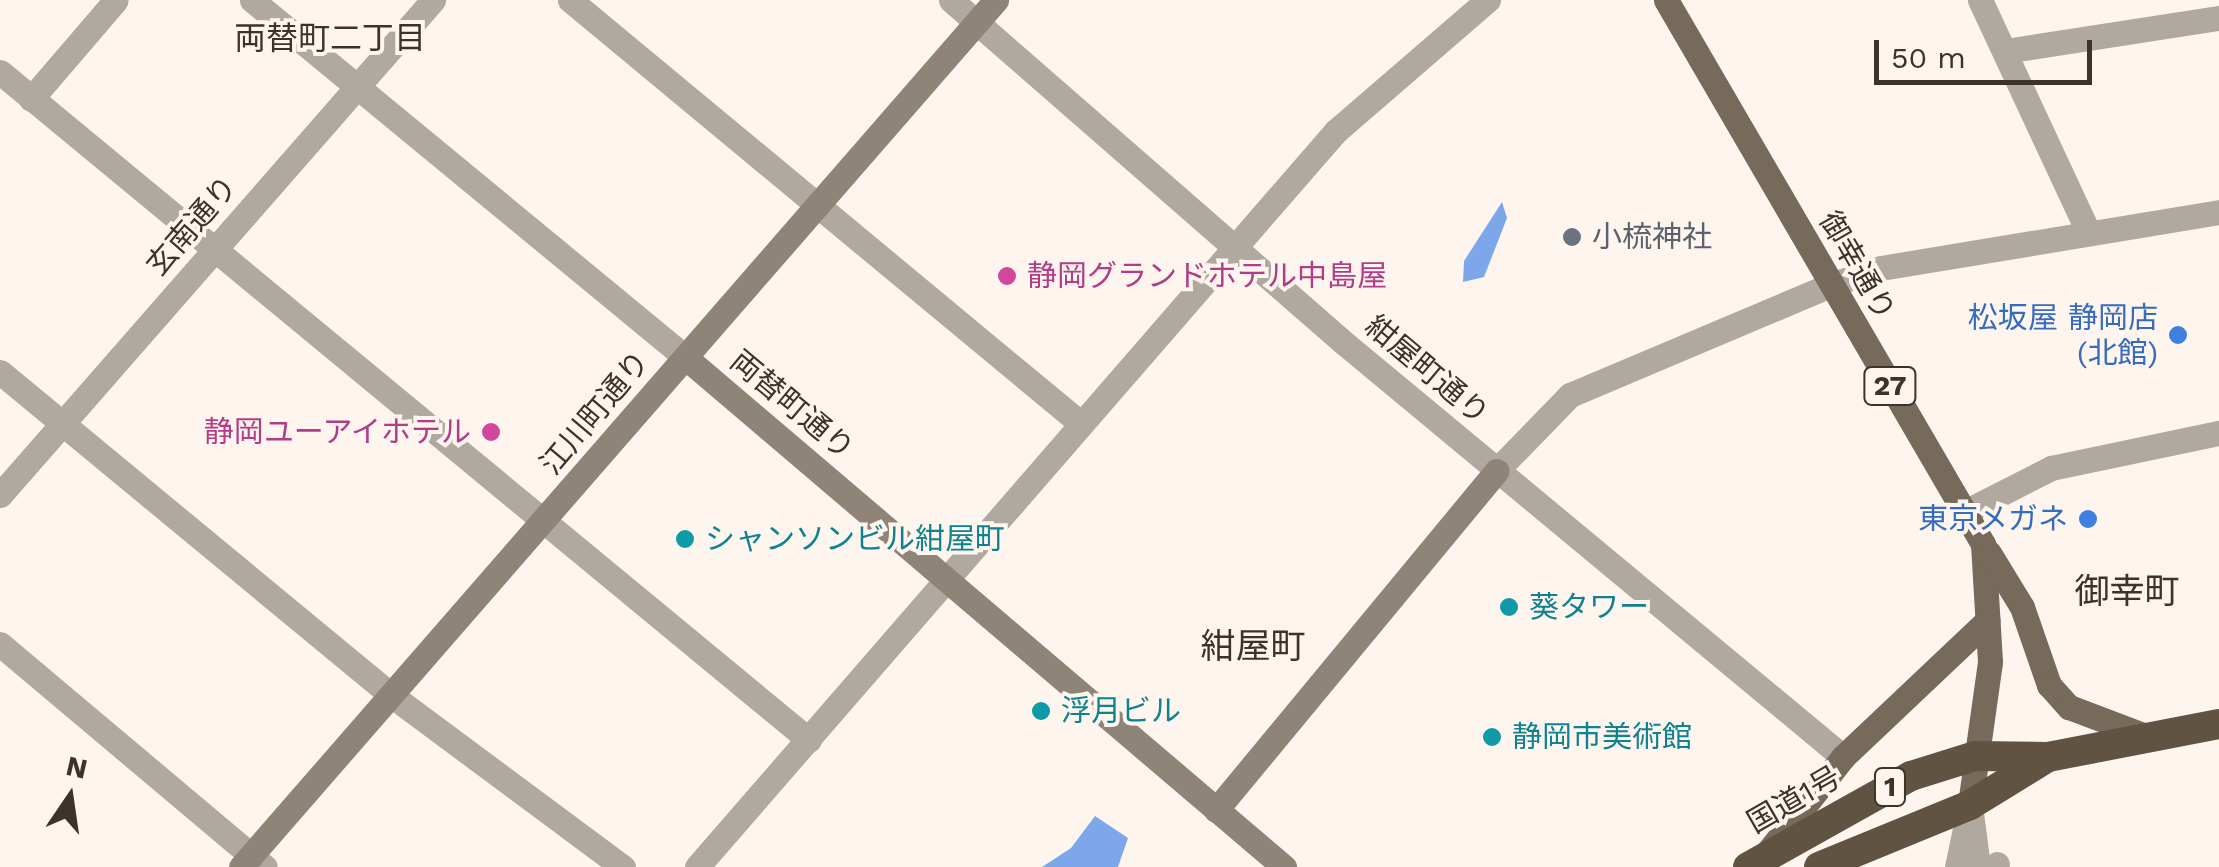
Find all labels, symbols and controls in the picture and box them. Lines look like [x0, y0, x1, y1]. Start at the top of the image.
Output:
district label: 両替町二丁目 [234, 19, 426, 57]
scale bar [1879, 20, 2096, 82]
text: 50 m [1891, 40, 1966, 75]
street label: 玄南通り [139, 169, 245, 283]
street label: 御幸通り [1811, 205, 1903, 327]
place label: 小梳神社 [1592, 219, 1712, 255]
marker: 小梳神社 [1561, 226, 1583, 248]
place label: 静岡グランドホテル中島屋 [1027, 258, 1387, 294]
marker: 静岡グランドホテル中島屋 [996, 265, 1018, 287]
place label: 松坂屋 静岡店 (北館) [1968, 300, 2158, 370]
street label: 紺屋町通り [1358, 308, 1496, 432]
marker: 松坂屋 静岡店 (北館) [2167, 324, 2189, 346]
street label: 両替町通り [723, 343, 861, 467]
street label: 江川町通り [533, 344, 657, 482]
road number: 27 [1862, 363, 1918, 409]
place label: 静岡ユーアイホテル [201, 414, 471, 450]
marker: 静岡ユーアイホテル [480, 421, 502, 443]
place label: 東京メガネ [1918, 501, 2068, 537]
marker: 東京メガネ [2077, 508, 2099, 530]
place label: シャンソンビル紺屋町 [705, 521, 1005, 557]
marker: シャンソンビル紺屋町 [674, 528, 696, 550]
district label: 御幸町 [2075, 570, 2179, 612]
place label: 葵タワー [1529, 589, 1649, 625]
marker: 葵タワー [1498, 596, 1520, 618]
district label: 紺屋町 [1201, 625, 1305, 667]
place label: 浮月ビル [1061, 693, 1181, 729]
marker: 浮月ビル [1030, 700, 1052, 722]
place label: 静岡市美術館 [1512, 719, 1692, 755]
marker: 静岡市美術館 [1481, 726, 1503, 748]
north arrow [20, 747, 120, 847]
text: N [63, 749, 91, 786]
street label: 国道1号 [1741, 759, 1847, 841]
road number: 1 [1872, 764, 1908, 810]

